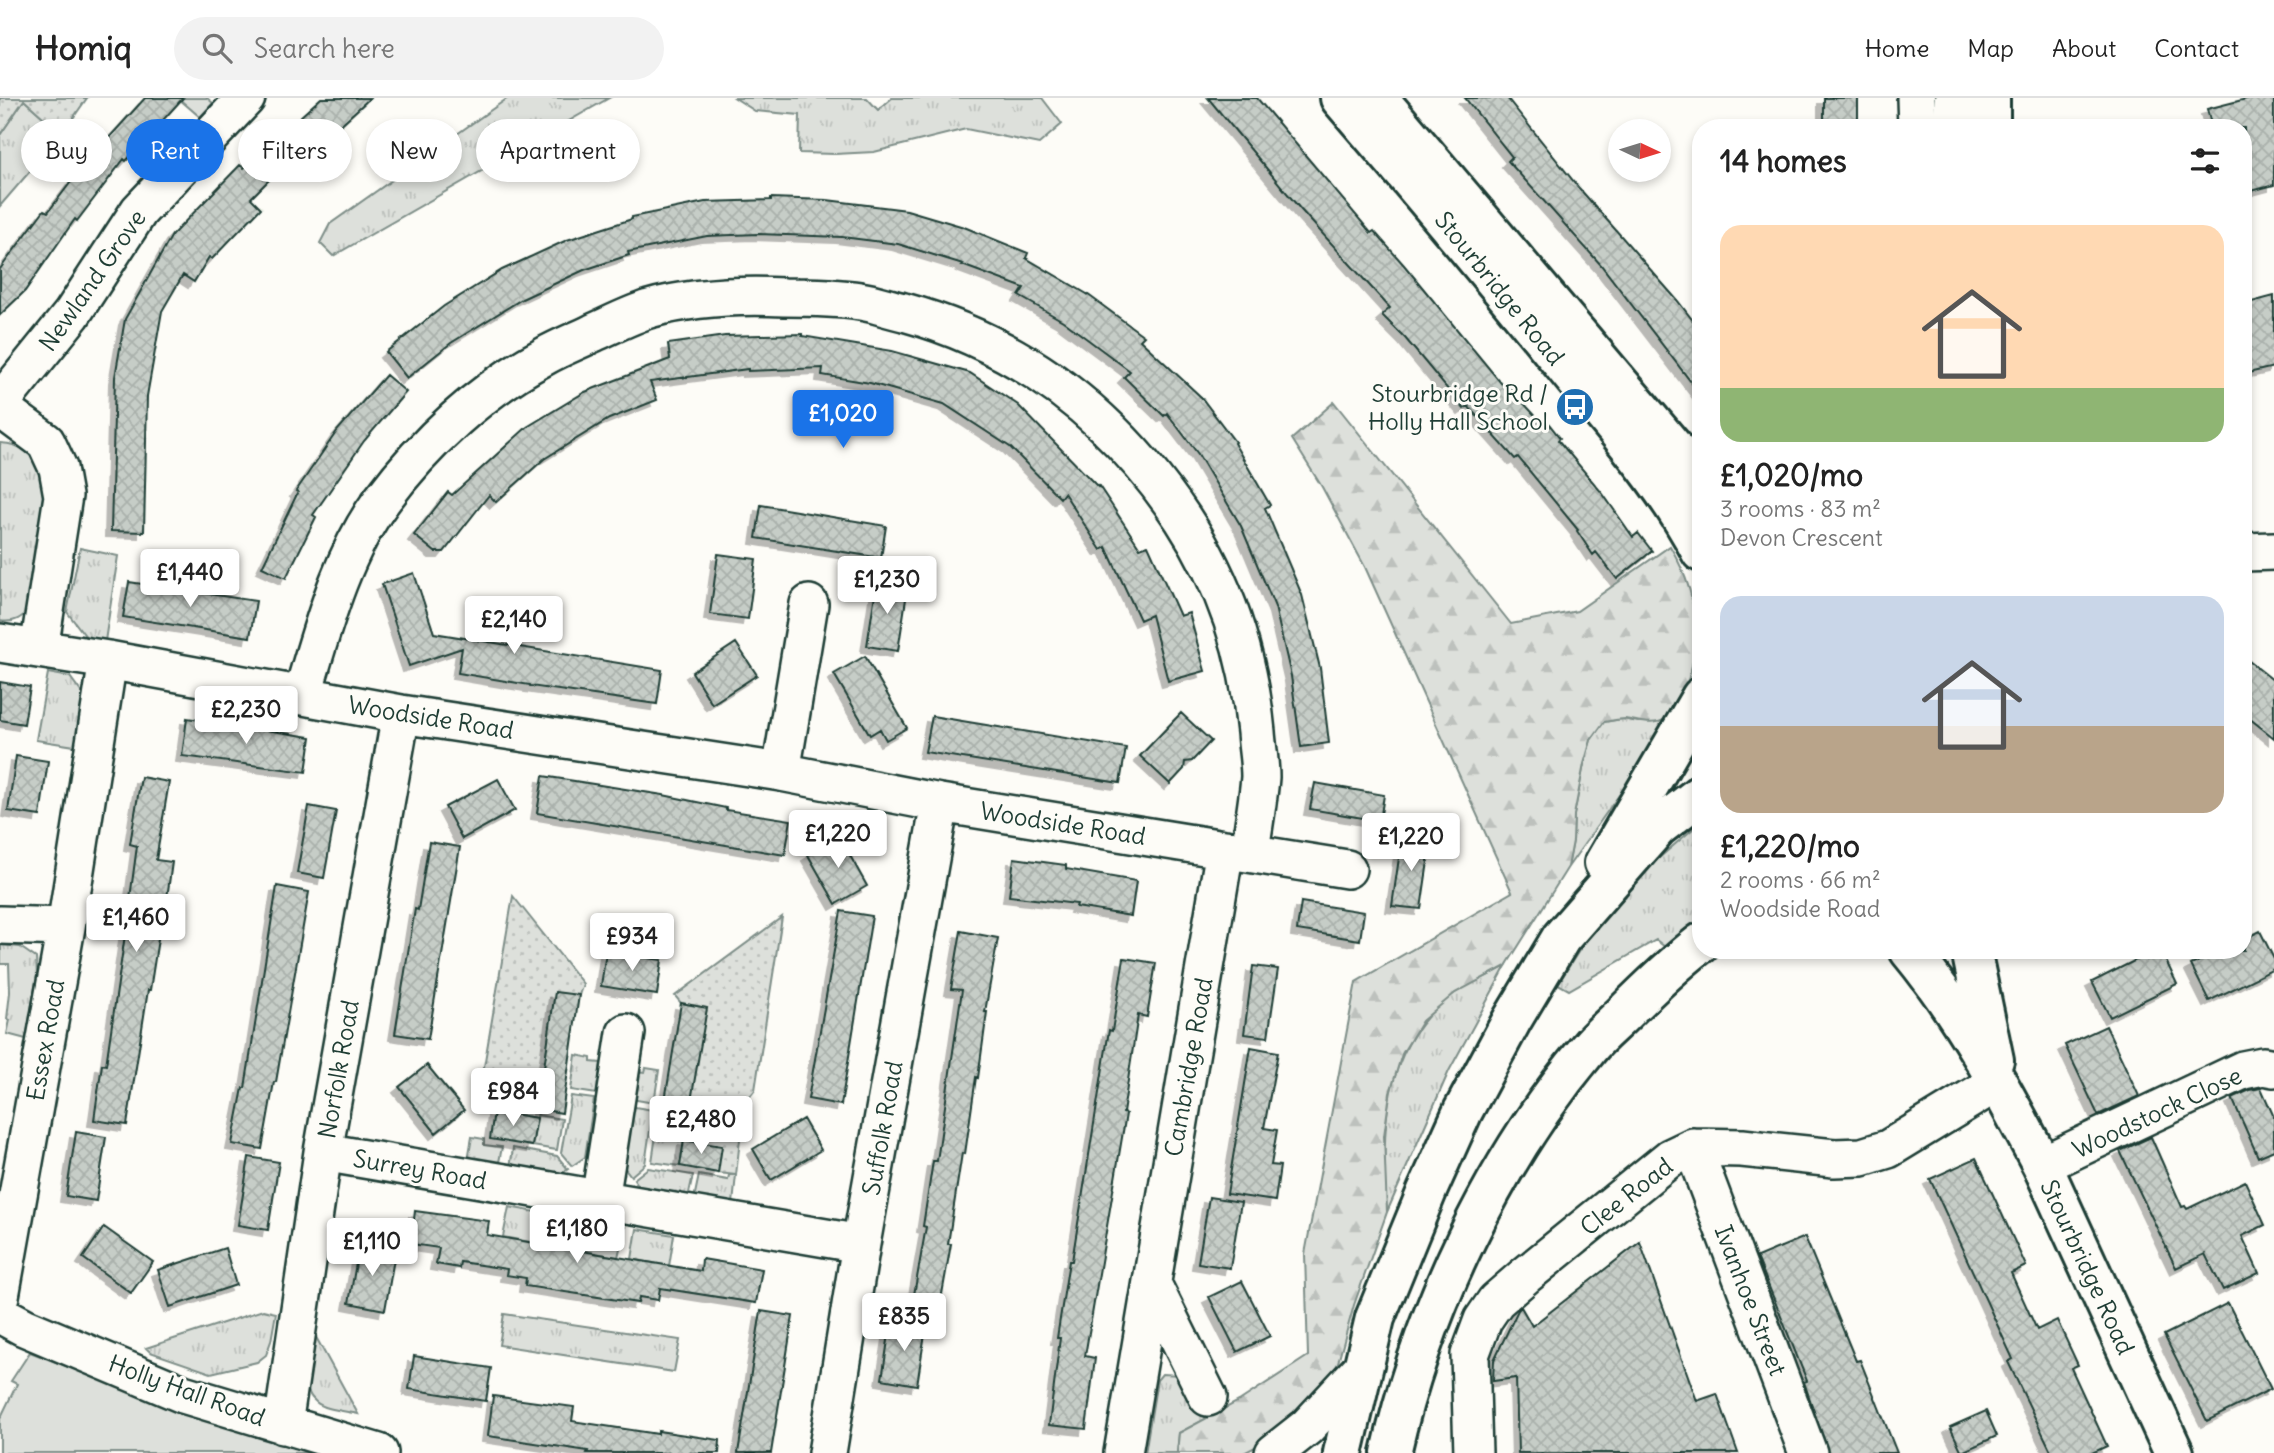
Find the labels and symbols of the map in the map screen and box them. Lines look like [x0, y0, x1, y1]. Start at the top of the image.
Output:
north arrow [1608, 119, 1671, 182]
street label: Newland Grove [32, 203, 152, 357]
street label: Stourbridge Road [1429, 205, 1571, 371]
place label: Stourbridge Rd / Holly Hall School [1368, 378, 1548, 436]
bus stop icon: Stourbridge Rd / Holly Hall School [1554, 386, 1596, 428]
pin: £1,020 [786, 390, 900, 450]
pin: £1,440 [133, 550, 247, 609]
pin: £1,230 [830, 556, 944, 616]
pin: £2,140 [457, 596, 571, 656]
pin: £2,230 [189, 686, 303, 746]
street label: Woodside Road [346, 689, 516, 745]
street label: Woodside Road [978, 795, 1148, 851]
pin: £1,220 [781, 810, 895, 870]
pin: £1,220 [1354, 814, 1468, 873]
pin: £1,460 [79, 894, 193, 954]
pin: £934 [591, 914, 673, 973]
street label: Cambridge Road [1157, 975, 1219, 1159]
street label: Essex Road [20, 977, 70, 1103]
street label: Norfolk Road [311, 997, 365, 1141]
street label: Suffolk Road [855, 1058, 909, 1198]
street label: Woodstock Close [2068, 1060, 2246, 1164]
pin: £984 [472, 1068, 554, 1128]
pin: £2,480 [644, 1096, 758, 1156]
street label: Surrey Road [351, 1143, 489, 1195]
street label: Clee Road [1574, 1151, 1678, 1241]
street label: Stourbridge Road [2034, 1175, 2142, 1359]
pin: £1,180 [520, 1206, 634, 1265]
pin: £1,110 [315, 1218, 429, 1278]
street label: Ivanhoe Street [1709, 1221, 1793, 1379]
pin: £835 [863, 1294, 945, 1353]
street label: Holly Hall Road [105, 1348, 269, 1432]

